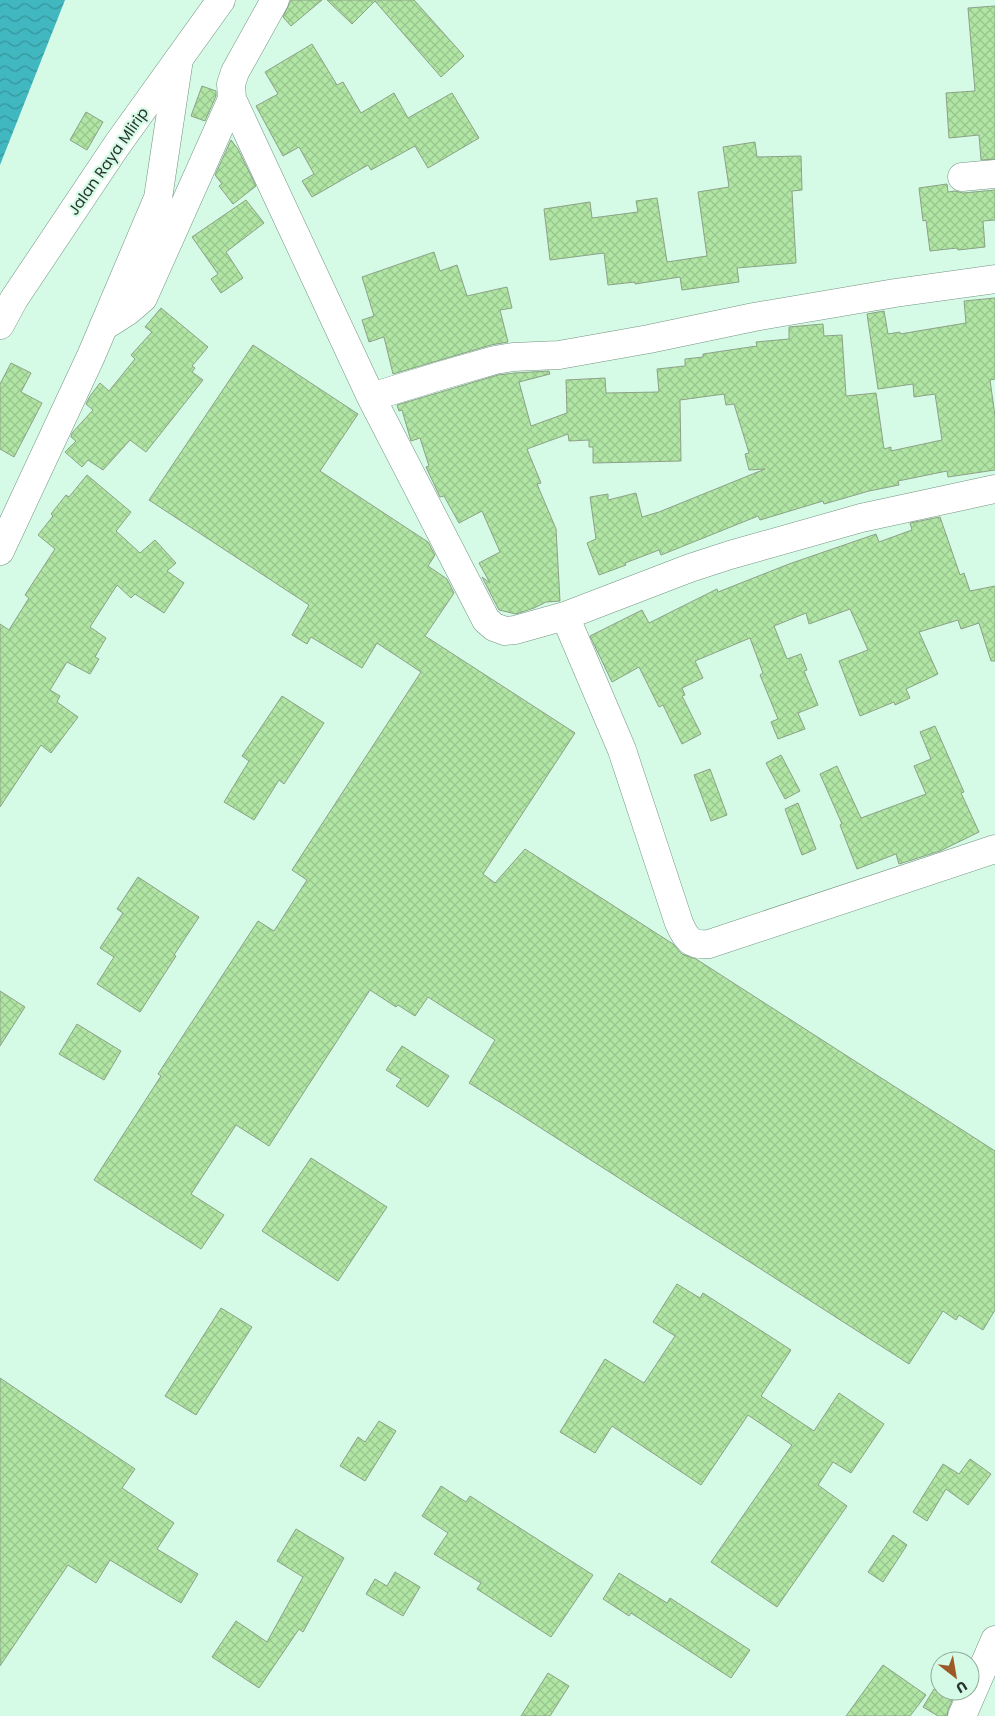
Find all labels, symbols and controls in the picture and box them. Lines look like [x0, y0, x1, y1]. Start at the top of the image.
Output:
street label: Jalan Raya Mlirip [63, 103, 153, 219]
north arrow [930, 1651, 980, 1701]
text: U [952, 1676, 971, 1698]

